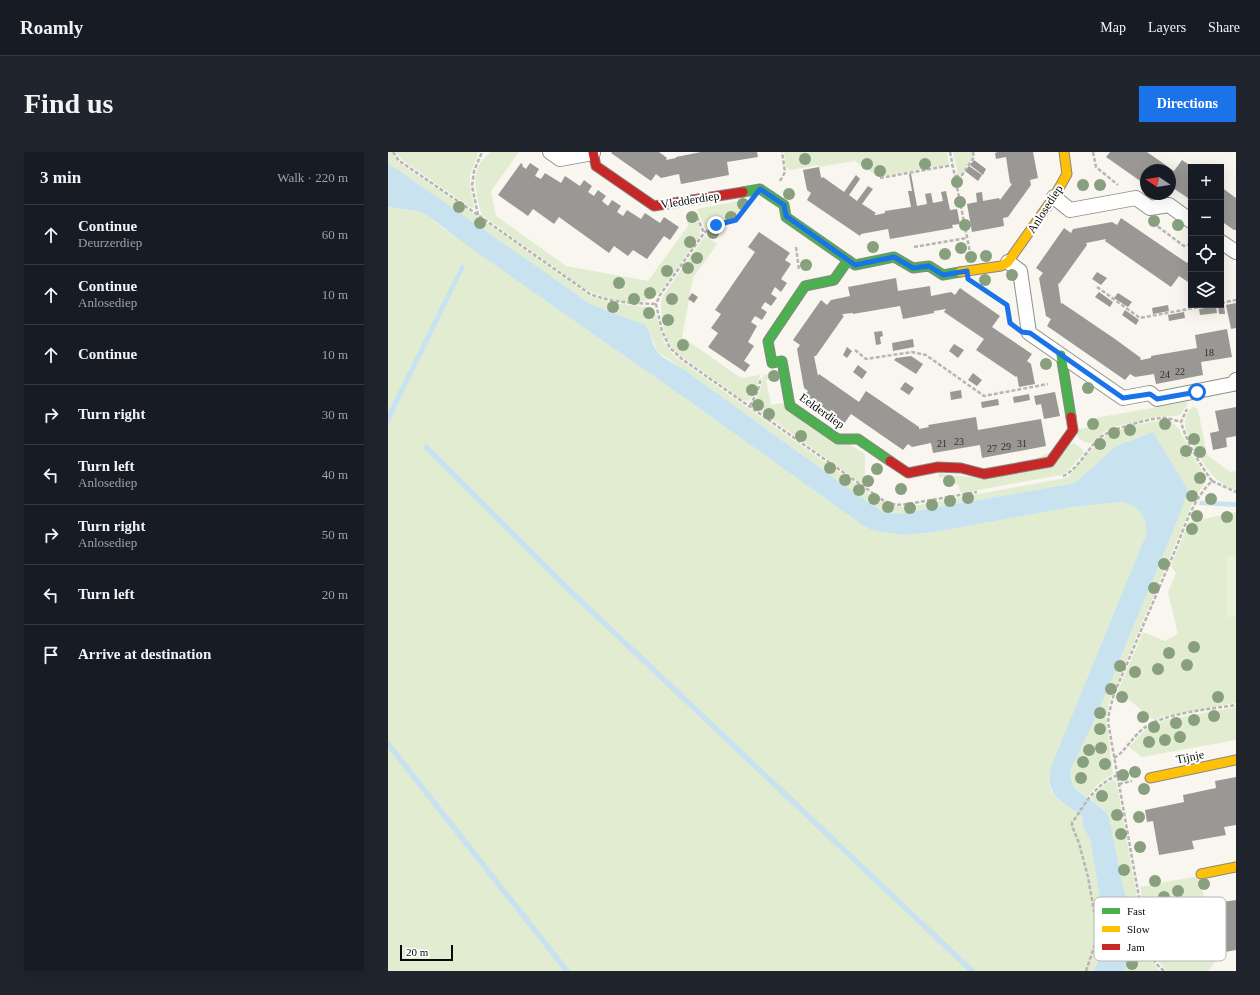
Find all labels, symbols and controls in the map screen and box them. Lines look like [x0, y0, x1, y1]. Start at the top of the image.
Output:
text: Roamly [20, 17, 83, 38]
text: Map [1100, 20, 1126, 35]
text: Layers [1148, 20, 1186, 35]
text: Share [1208, 20, 1240, 35]
button: Directions [1139, 86, 1236, 122]
text: Find us [24, 88, 114, 119]
north arrow [1140, 164, 1176, 200]
map controls [1188, 164, 1224, 308]
button: + [1188, 164, 1224, 200]
text: 3 min [40, 168, 81, 187]
text: Walk · 220 m [277, 170, 348, 185]
street label: Anlosediep [1024, 182, 1066, 236]
street label: Vledderdiep [660, 188, 720, 212]
button: − [1188, 200, 1224, 236]
route end [707, 216, 725, 234]
text: Continue [78, 218, 137, 234]
icon: ahead [40, 224, 62, 246]
text: 60 m [322, 227, 348, 242]
text: Deurzerdiep [78, 235, 142, 250]
button: locate [1188, 236, 1224, 272]
button: layers [1188, 272, 1224, 308]
text: Continue [78, 278, 137, 294]
icon: ahead [40, 284, 62, 306]
text: 10 m [322, 287, 348, 302]
text: Anlosediep [78, 295, 137, 310]
icon: ahead [40, 344, 62, 366]
text: Continue [78, 346, 137, 362]
text: 10 m [322, 347, 348, 362]
house number: 18 [1204, 347, 1214, 358]
house number: 22 [1175, 366, 1185, 377]
house number: 24 [1160, 369, 1170, 380]
route start [1188, 383, 1206, 401]
street label: Eelderdiep [797, 390, 847, 432]
icon: right [40, 404, 62, 426]
text: Turn right [78, 406, 145, 422]
text: 30 m [322, 407, 348, 422]
house number: 23 [954, 436, 964, 447]
house number: 21 [937, 438, 947, 449]
house number: 31 [1017, 438, 1027, 449]
house number: 29 [1001, 441, 1011, 452]
house number: 27 [987, 443, 997, 454]
text: Turn left [78, 458, 135, 474]
icon: left [40, 464, 62, 486]
text: 40 m [322, 467, 348, 482]
text: Anlosediep [78, 475, 137, 490]
text: Turn right [78, 518, 145, 534]
icon: right [40, 524, 62, 546]
text: 50 m [322, 527, 348, 542]
text: Anlosediep [78, 535, 137, 550]
icon: left [40, 584, 62, 606]
text: Turn left [78, 586, 135, 602]
text: 20 m [322, 587, 348, 602]
icon: arrive [40, 644, 62, 666]
text: Arrive at destination [78, 646, 211, 662]
street label: Tijnje [1175, 747, 1205, 767]
legend [1094, 897, 1226, 961]
text: Fast [1127, 905, 1145, 917]
text: Slow [1127, 923, 1150, 935]
text: Jam [1127, 941, 1145, 953]
scale bar [400, 943, 453, 962]
text: 20 m [406, 946, 428, 958]

